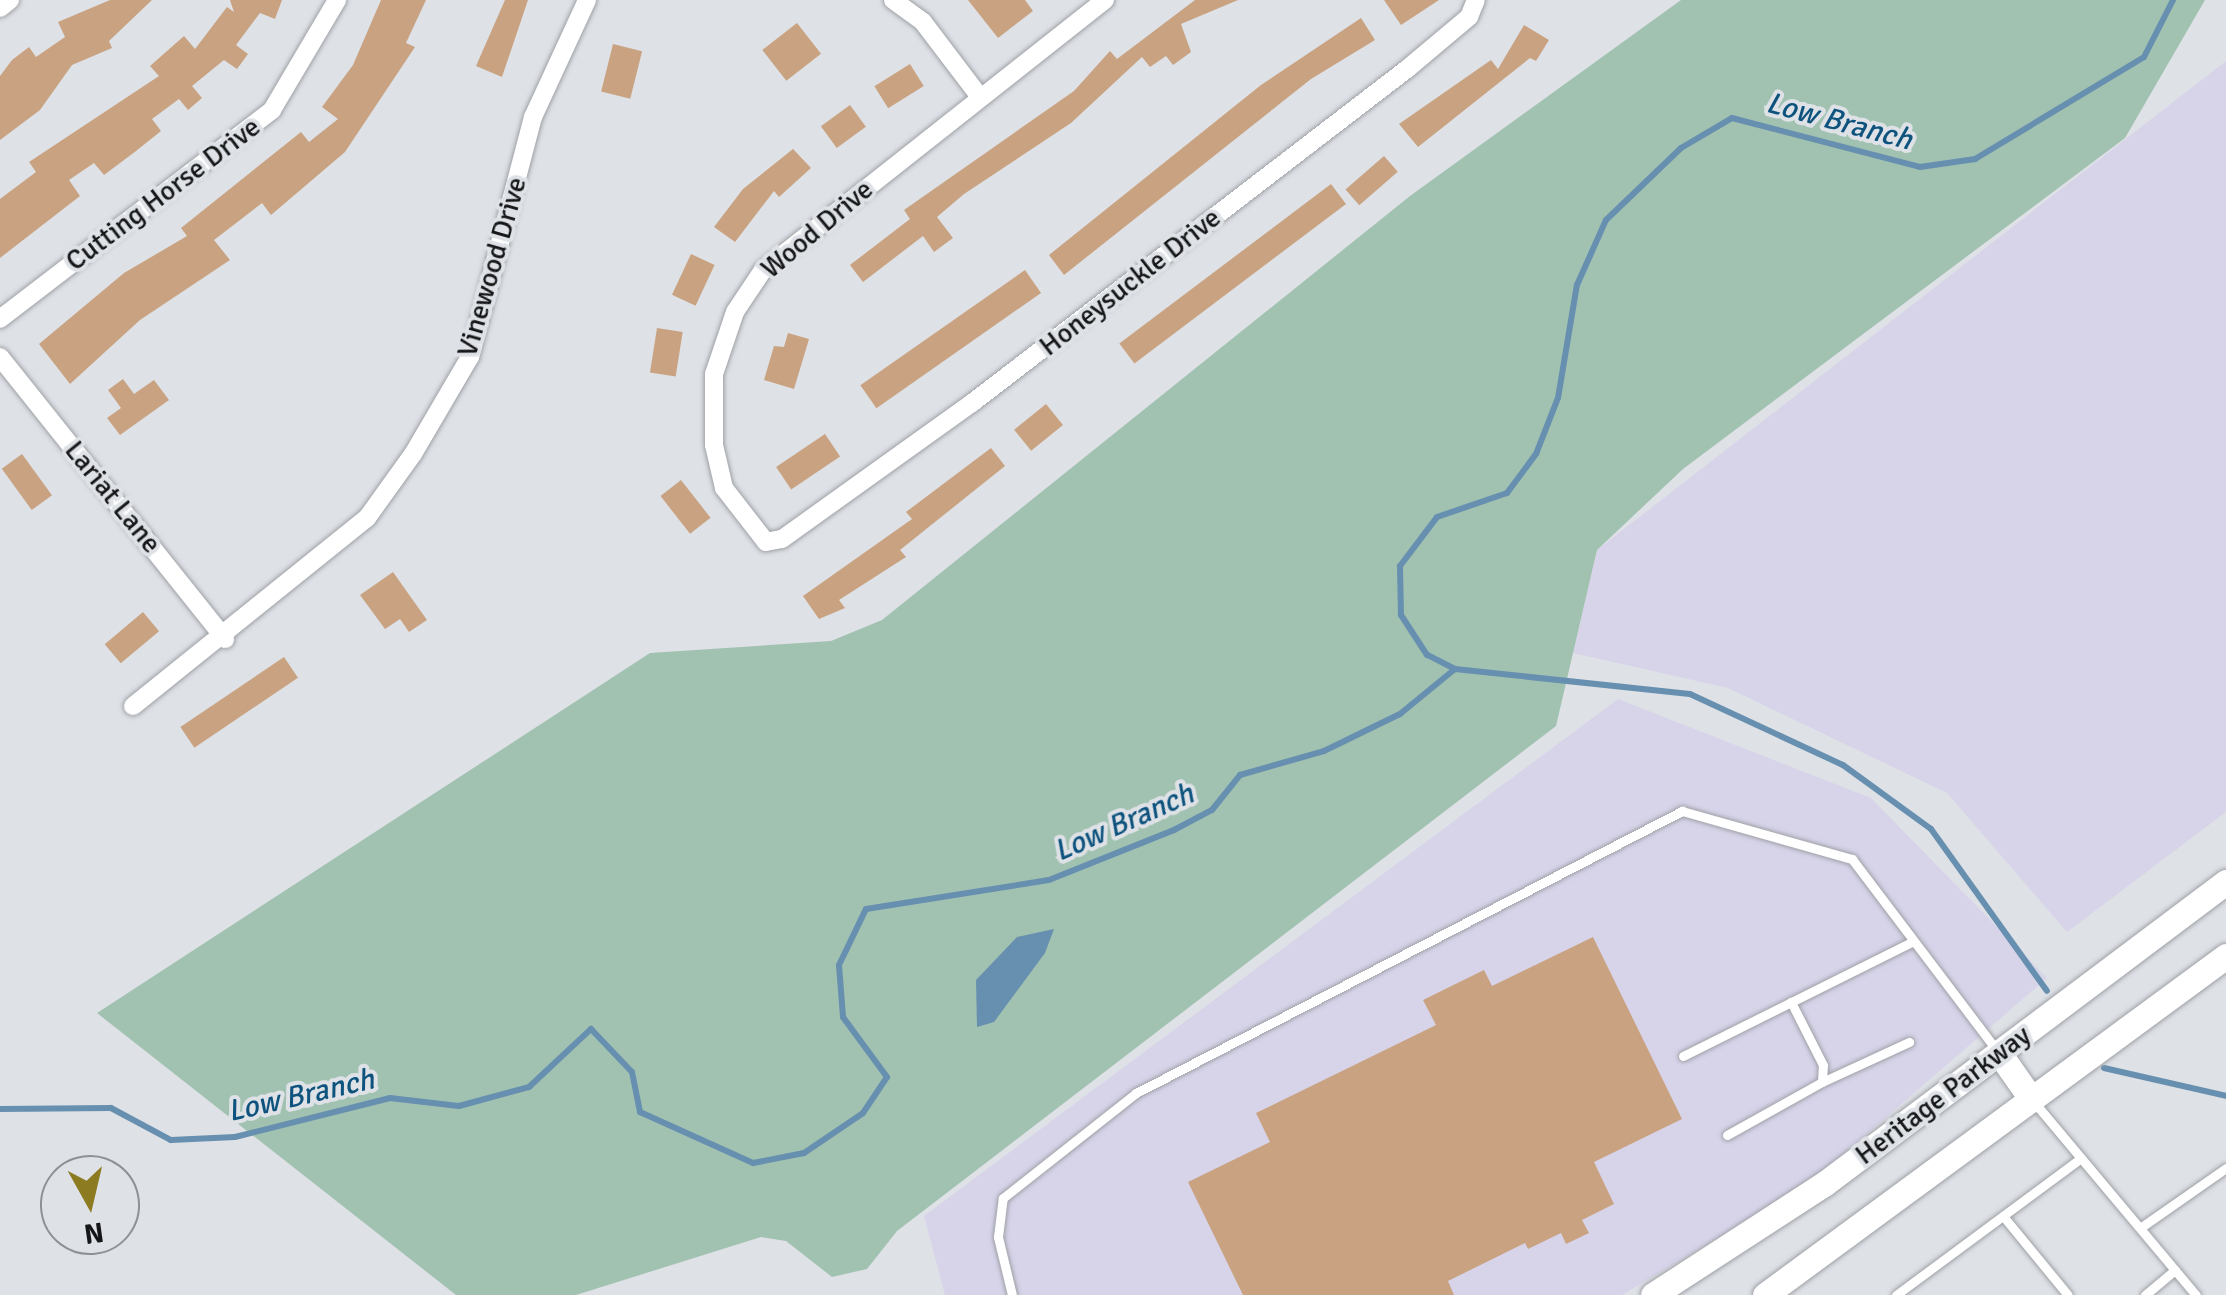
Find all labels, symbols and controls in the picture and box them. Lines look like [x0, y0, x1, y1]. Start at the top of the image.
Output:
water label: Low Branch [1762, 85, 1916, 159]
street label: Cutting Horse Drive [59, 110, 267, 278]
street label: Vinewood Drive [450, 173, 534, 361]
street label: Wood Drive [754, 173, 880, 285]
street label: Honeysuckle Drive [1033, 201, 1227, 363]
street label: Lariat Lane [58, 434, 168, 560]
water label: Low Branch [1049, 776, 1199, 870]
street label: Heritage Parkway [1849, 1018, 2037, 1172]
water label: Low Branch [224, 1062, 378, 1130]
north arrow [40, 1155, 140, 1255]
text: N [82, 1215, 106, 1251]

